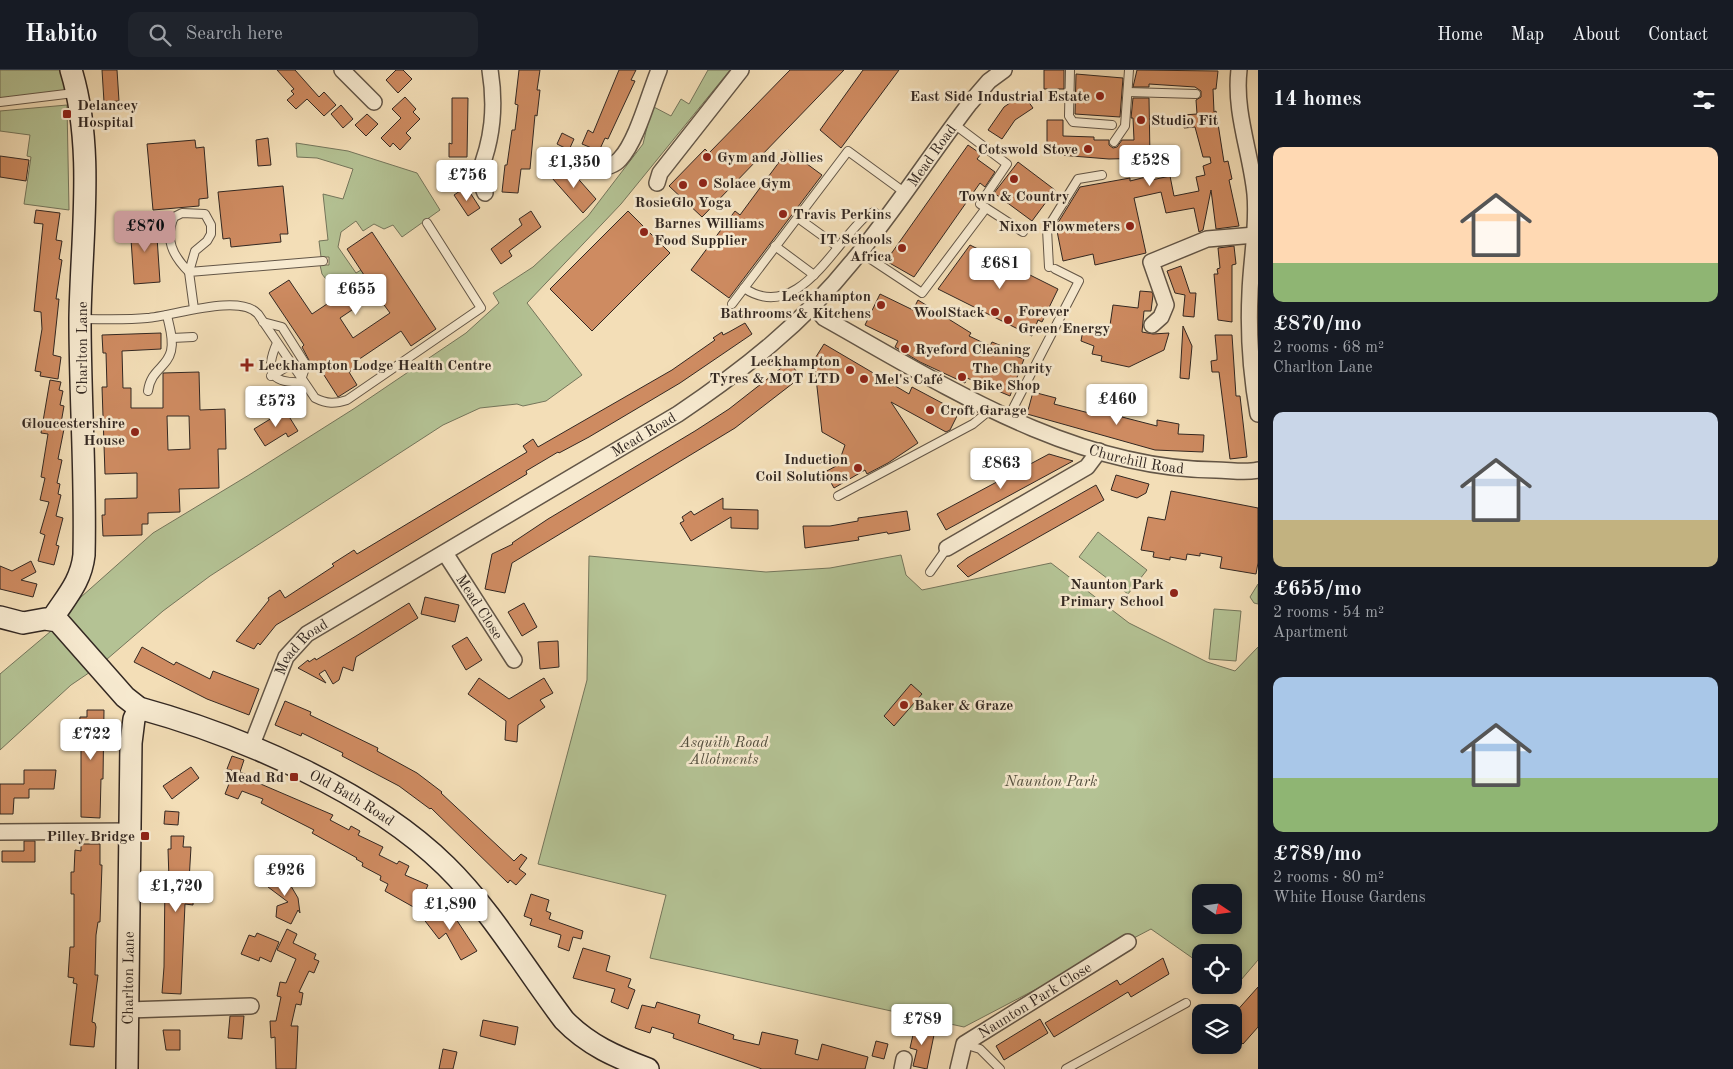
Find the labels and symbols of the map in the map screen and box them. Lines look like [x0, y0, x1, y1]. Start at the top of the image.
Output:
place label: East Side Industrial Estate [910, 90, 1090, 105]
marker: East Side Industrial Estate [1094, 90, 1106, 102]
place label: Delancey Hospital [77, 99, 139, 131]
marker: Delancey Hospital [61, 108, 73, 120]
marker: Studio Fit [1135, 114, 1147, 126]
place label: Studio Fit [1151, 114, 1219, 129]
street label: Mead Road [906, 122, 960, 190]
place label: Cotswold Stove [978, 143, 1078, 158]
marker: Cotswold Stove [1082, 143, 1094, 155]
pin: £528 [1120, 144, 1180, 187]
pin: £1,350 [533, 146, 615, 189]
marker: Gym and Jollies [701, 151, 713, 163]
place label: Gym and Jollies [717, 151, 823, 166]
pin: £756 [437, 160, 497, 202]
marker: Town & Country [1008, 173, 1020, 185]
marker: Solace Gym [697, 177, 709, 189]
place label: Solace Gym [713, 177, 791, 192]
marker: RosieGlo Yoga [677, 179, 689, 191]
place label: Town & Country [958, 190, 1070, 205]
place label: RosieGlo Yoga [634, 196, 732, 211]
marker: Travis Perkins [777, 208, 789, 220]
place label: Travis Perkins [793, 208, 891, 223]
pin: £870 [115, 210, 175, 253]
place label: Barnes Williams Food Supplier [654, 217, 764, 249]
place label: Nixon Flowmeters [998, 220, 1120, 235]
marker: Nixon Flowmeters [1124, 220, 1136, 232]
marker: Barnes Williams Food Supplier [638, 226, 650, 238]
place label: IT Schools Africa [820, 233, 892, 265]
marker: IT Schools Africa [896, 242, 908, 254]
pin: £681 [970, 248, 1030, 290]
pin: £655 [326, 274, 386, 316]
place label: Leckhampton Bathrooms & Kitchens [720, 290, 871, 322]
marker: Leckhampton Bathrooms & Kitchens [875, 299, 887, 311]
street label: Charlton Lane [76, 301, 91, 395]
place label: Forever Green Energy [1018, 305, 1111, 337]
place label: WoolStack [913, 306, 986, 321]
marker: WoolStack [989, 306, 1001, 318]
marker: Forever Green Energy [1002, 314, 1014, 326]
marker: Ryeford Cleaning [899, 343, 911, 355]
place label: Ryeford Cleaning [915, 343, 1031, 358]
place label: Leckhampton Tyres & MOT LTD [710, 355, 840, 387]
marker: Leckhampton Lodge Health Centre [240, 358, 254, 372]
place label: Leckhampton Lodge Health Centre [258, 359, 492, 374]
place label: The Charity Bike Shop [972, 362, 1053, 394]
marker: Leckhampton Tyres & MOT LTD [844, 364, 856, 376]
marker: The Charity Bike Shop [956, 371, 968, 383]
marker: Mel's Café [858, 373, 870, 385]
place label: Mel's Café [874, 373, 943, 388]
pin: £460 [1087, 384, 1147, 426]
pin: £573 [246, 386, 306, 428]
marker: Croft Garage [924, 404, 936, 416]
place label: Croft Garage [940, 404, 1027, 419]
street label: Mead Road [609, 411, 679, 461]
place label: Gloucestershire House [21, 417, 125, 449]
marker: Gloucestershire House [129, 426, 141, 438]
street label: Churchill Road [1087, 443, 1185, 477]
pin: £863 [971, 448, 1031, 490]
place label: Induction Coil Solutions [755, 453, 848, 485]
marker: Induction Coil Solutions [852, 462, 864, 474]
street label: Mead Close [452, 572, 505, 643]
place label: Naunton Park Primary School [1060, 578, 1165, 610]
marker: Naunton Park Primary School [1168, 587, 1180, 599]
street label: Mead Road [274, 617, 331, 678]
marker: Baker & Graze [898, 699, 910, 711]
place label: Baker & Graze [914, 699, 1013, 714]
pin: £722 [61, 718, 121, 761]
park label: Asquith Road Allotments [679, 736, 769, 768]
street label: Old Bath Road [306, 768, 396, 830]
place label: Mead Rd [225, 771, 284, 786]
marker: Mead Rd [288, 771, 300, 783]
park label: Naunton Park [1004, 775, 1097, 790]
place label: Pilley Bridge [47, 830, 135, 845]
marker: Pilley Bridge [139, 830, 151, 842]
pin: £926 [255, 854, 315, 897]
pin: £1,720 [135, 870, 217, 913]
north arrow [1192, 884, 1242, 934]
pin: £1,890 [409, 888, 491, 931]
street label: Charlton Lane [122, 931, 138, 1025]
street label: Naunton Park Close [976, 960, 1095, 1042]
pin: £789 [892, 1004, 952, 1046]

